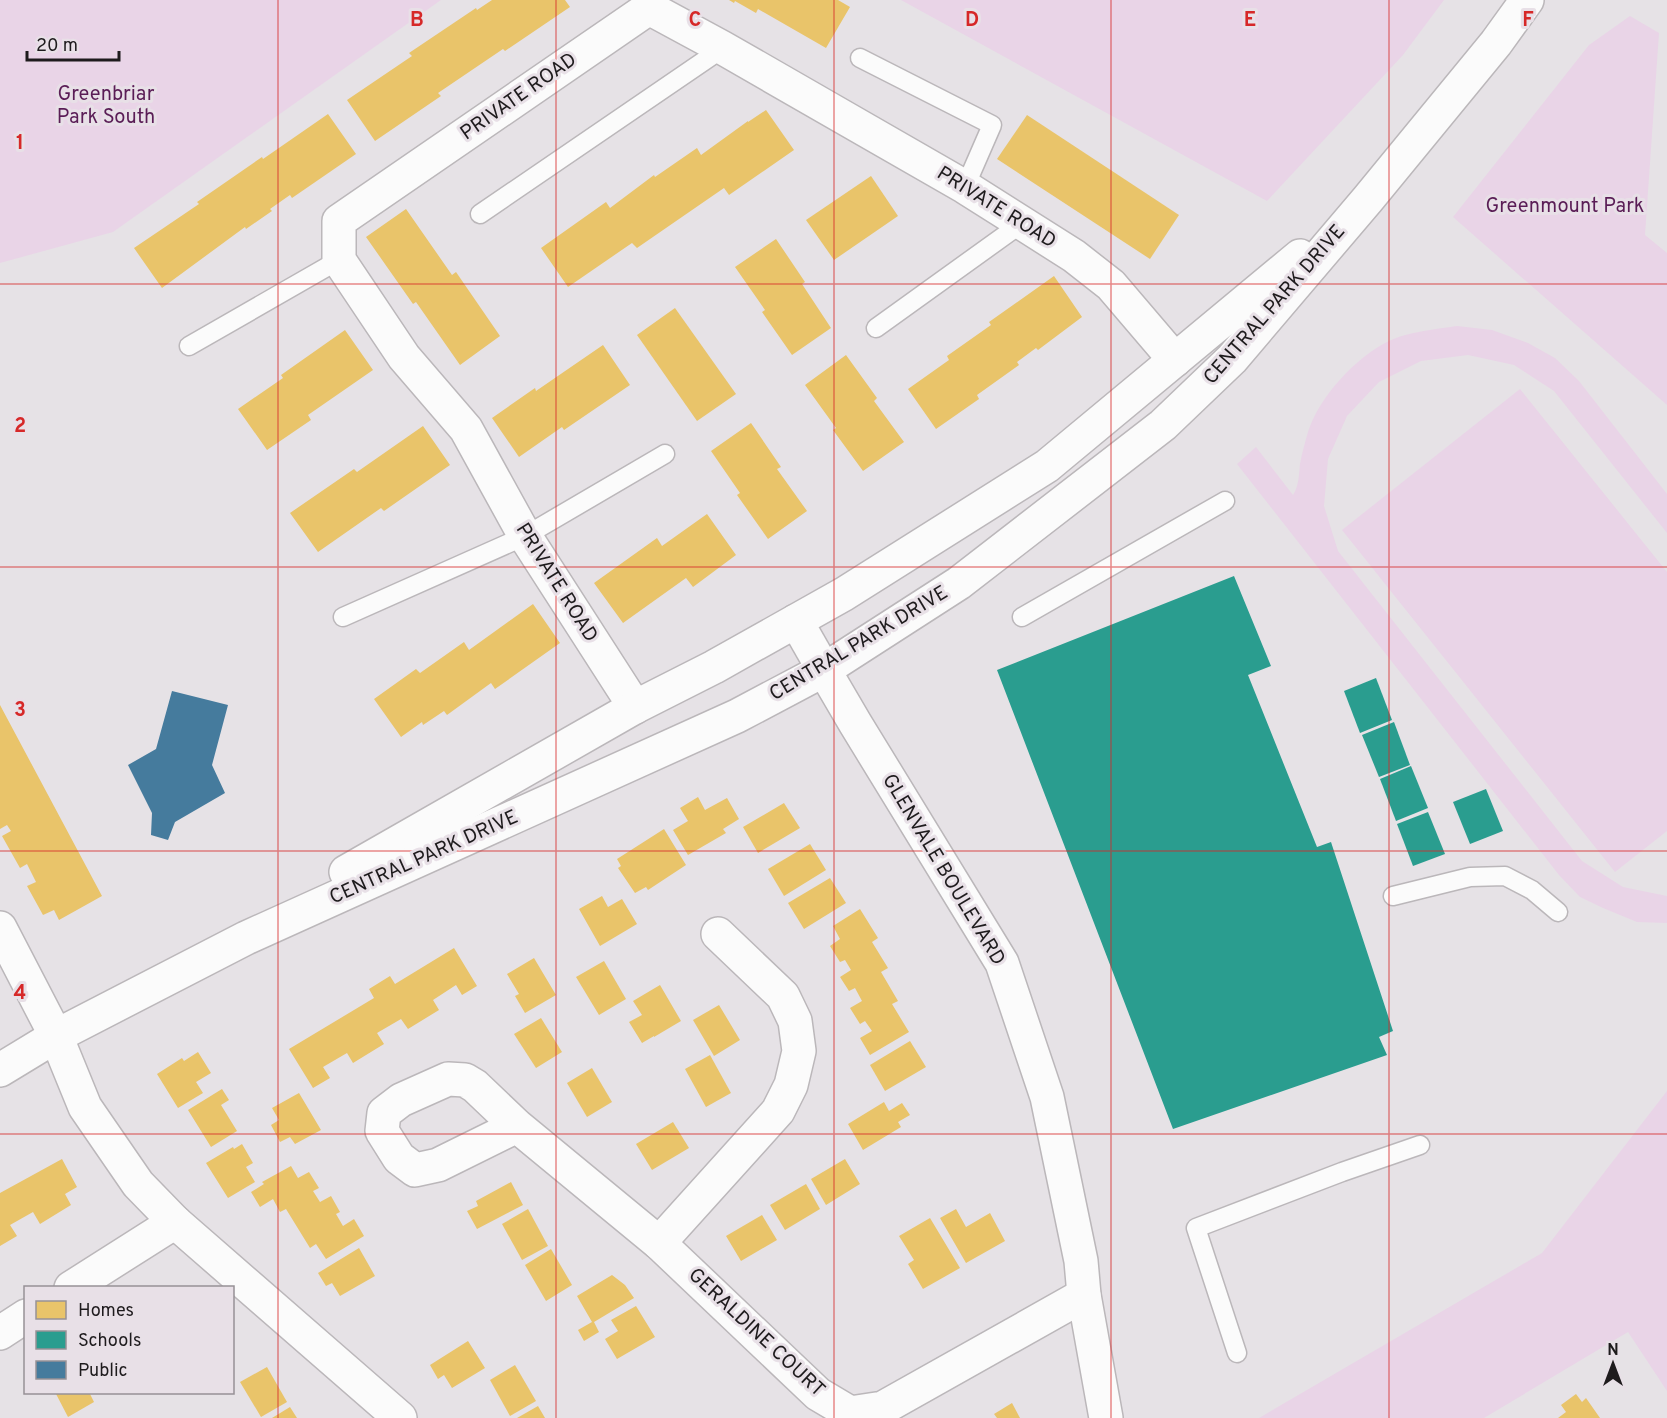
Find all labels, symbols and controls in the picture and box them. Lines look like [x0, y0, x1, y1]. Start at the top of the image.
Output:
text: B [410, 8, 424, 34]
text: C [689, 8, 701, 34]
text: D [965, 8, 979, 34]
text: E [1244, 8, 1256, 34]
text: F [1522, 8, 1534, 34]
scale bar [27, 24, 118, 62]
text: 20 m [36, 35, 78, 58]
street label: PRIVATE ROAD [456, 47, 582, 147]
park label: Greenbriar Park South [57, 82, 155, 131]
text: 1 [16, 131, 24, 157]
street label: PRIVATE ROAD [931, 161, 1061, 255]
park label: Greenmount Park [1486, 194, 1644, 220]
street label: CENTRAL PARK DRIVE [1198, 220, 1352, 390]
text: 2 [14, 414, 26, 440]
street label: PRIVATE ROAD [509, 518, 603, 648]
street label: CENTRAL PARK DRIVE [765, 580, 953, 708]
text: 3 [14, 698, 26, 724]
street label: GLENVALE BOULEVARD [876, 770, 1010, 970]
street label: CENTRAL PARK DRIVE [326, 805, 522, 911]
text: 4 [14, 981, 26, 1007]
street label: GERALDINE COURT [682, 1263, 830, 1403]
legend [24, 1286, 234, 1394]
text: Homes [78, 1300, 134, 1323]
text: Schools [78, 1330, 141, 1353]
north arrow [1583, 1334, 1643, 1394]
text: N [1607, 1341, 1619, 1361]
text: Public [78, 1360, 128, 1383]

